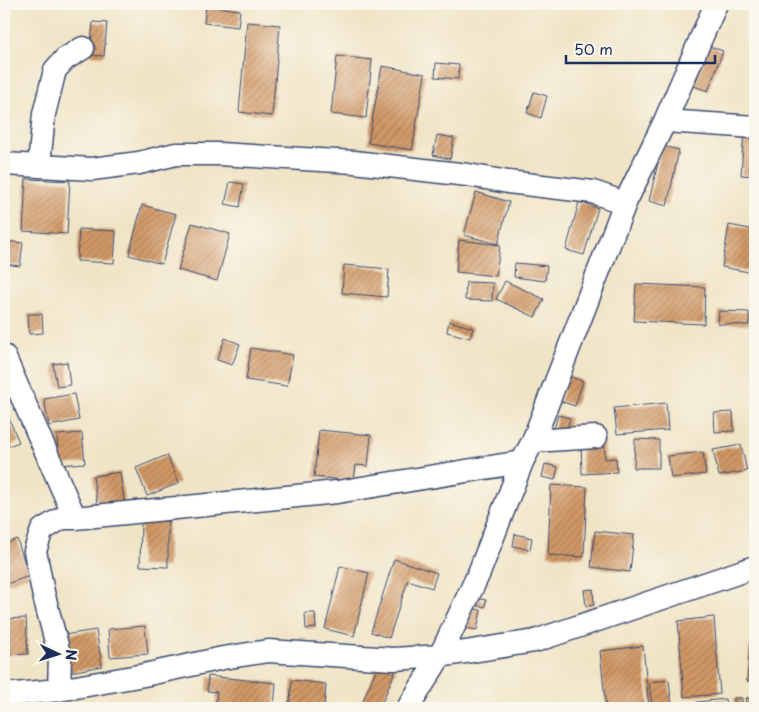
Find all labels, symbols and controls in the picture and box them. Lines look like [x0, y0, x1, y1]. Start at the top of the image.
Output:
scale bar [566, 32, 715, 64]
text: 50 m [574, 37, 613, 60]
north arrow [32, 630, 82, 680]
text: N [61, 649, 82, 661]

